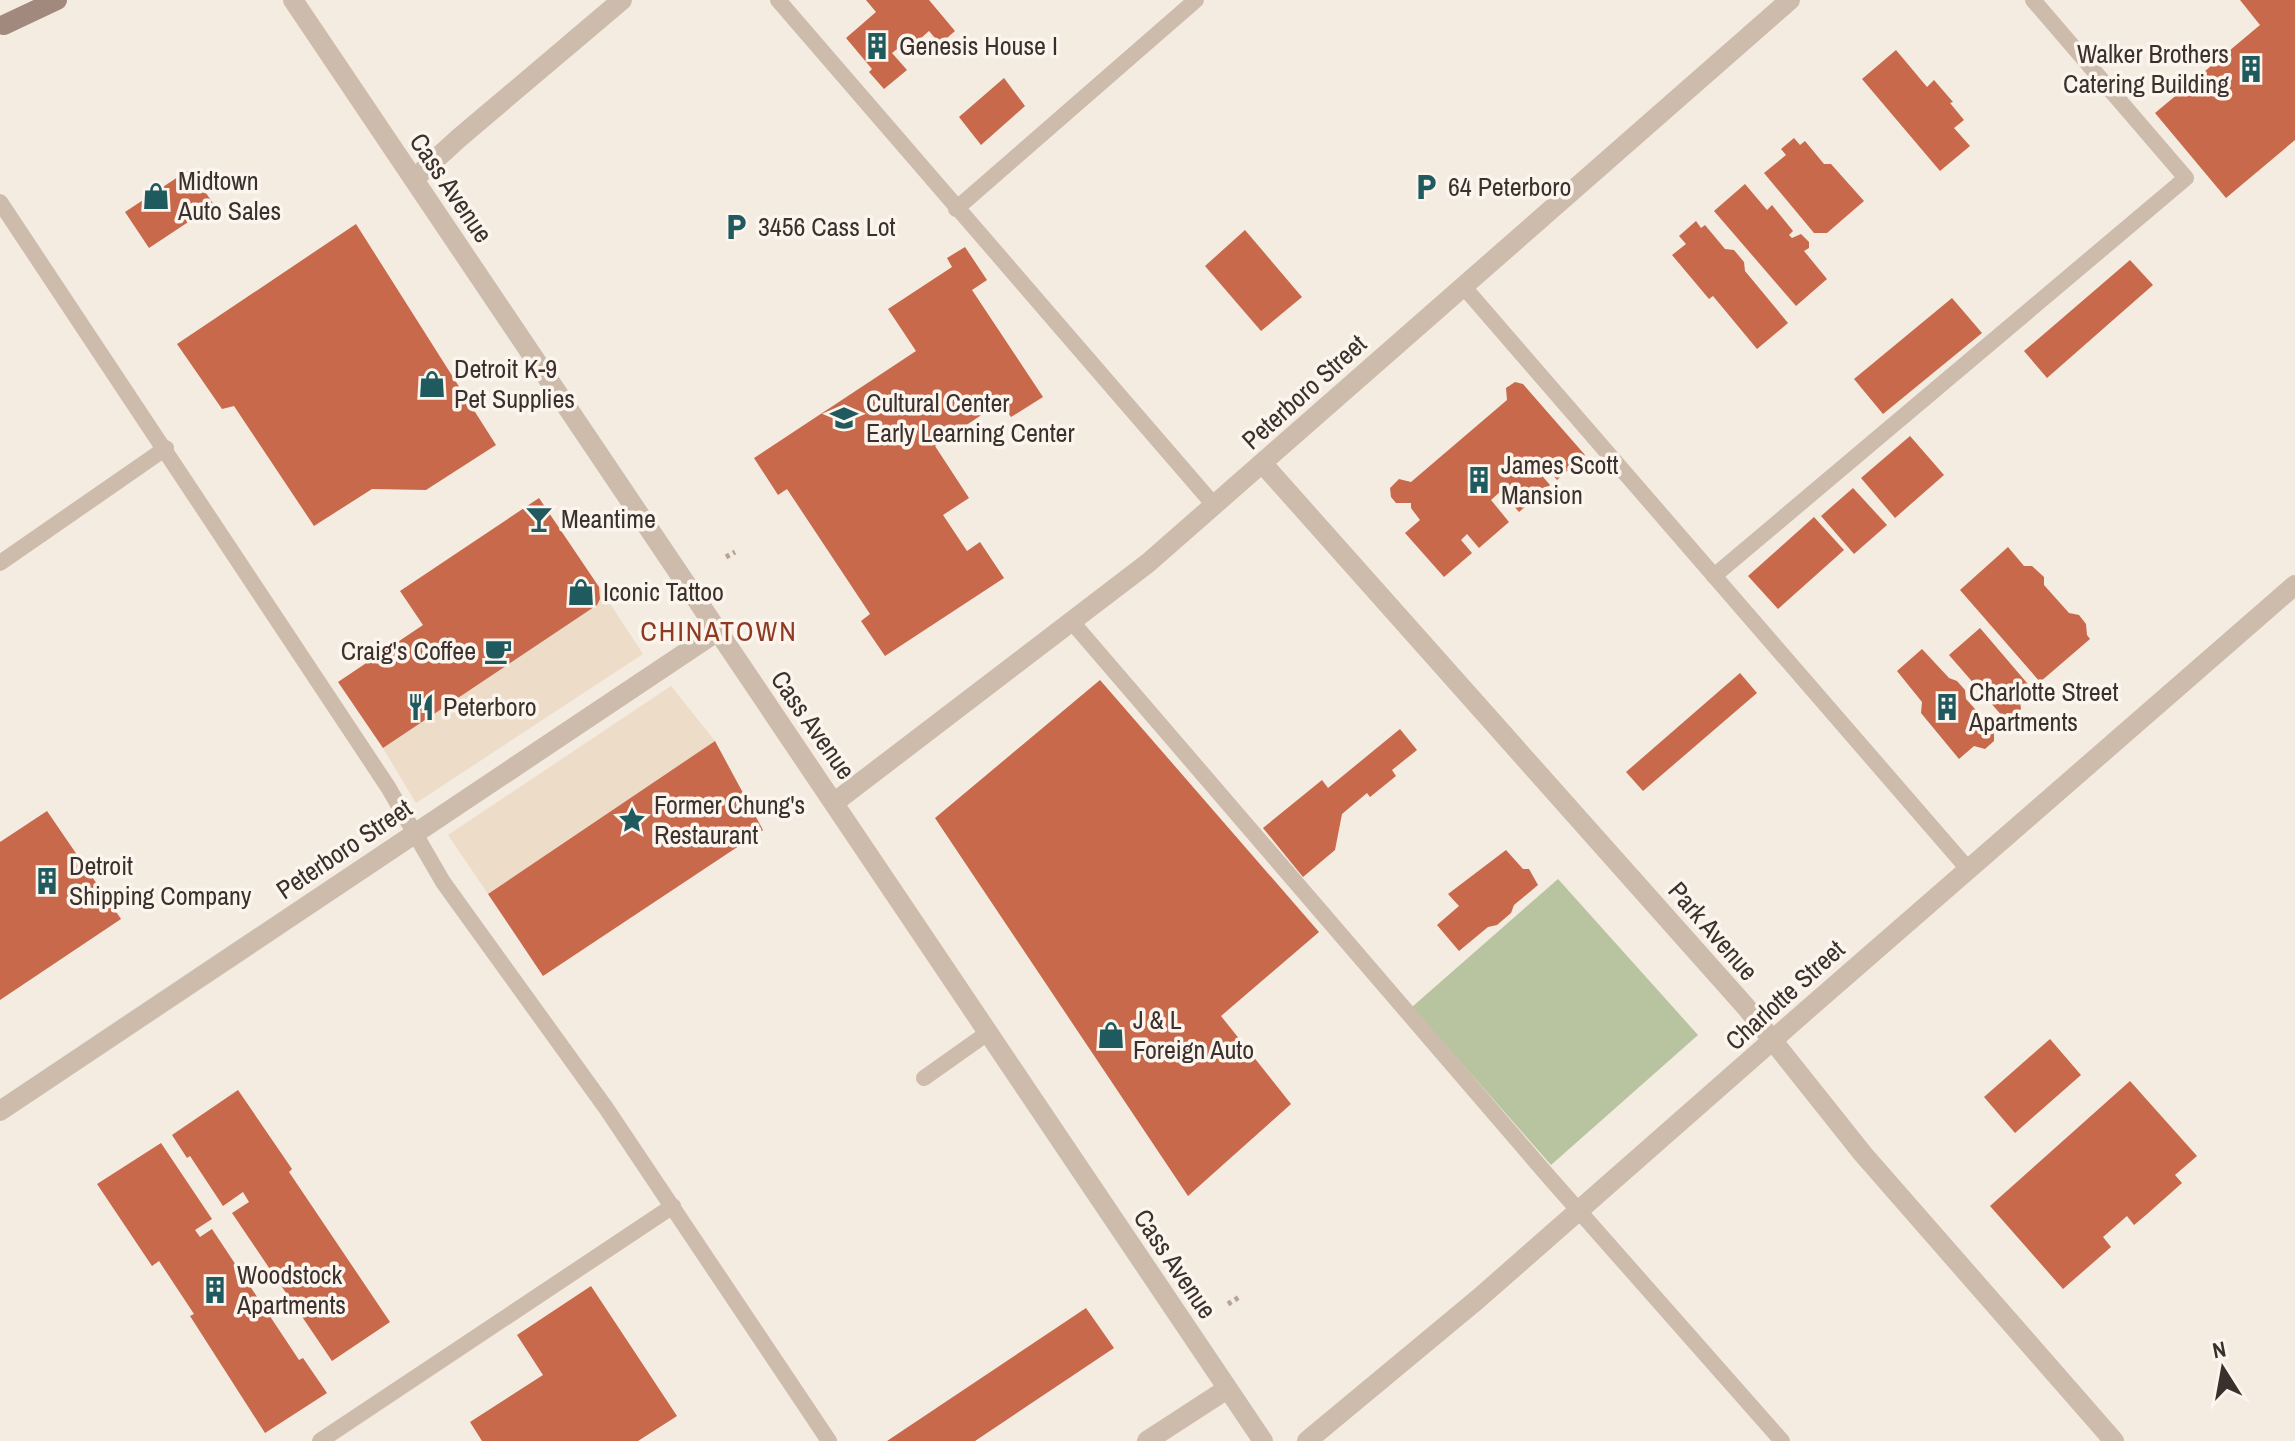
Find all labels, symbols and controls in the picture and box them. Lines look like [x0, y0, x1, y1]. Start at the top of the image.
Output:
place label: Genesis House I [899, 28, 1058, 63]
building icon: Genesis House I [862, 31, 892, 61]
place label: Walker Brothers Catering Building [2063, 36, 2229, 101]
building icon: Walker Brothers Catering Building [2236, 54, 2266, 84]
street label: Cass Avenue [402, 126, 501, 249]
place label: Midtown Auto Sales [177, 163, 281, 228]
place label: 64 Peterboro [1448, 169, 1571, 204]
parking icon: 64 Peterboro [1411, 172, 1441, 202]
shop icon: Midtown Auto Sales [141, 181, 171, 211]
place label: 3456 Cass Lot [758, 209, 896, 244]
parking icon: 3456 Cass Lot [721, 212, 751, 242]
street label: Peterboro Street [1234, 326, 1374, 457]
place label: Detroit K-9 Pet Supplies [454, 351, 575, 416]
shop icon: Detroit K-9 Pet Supplies [417, 369, 447, 399]
place label: Cultural Center Early Learning Center [866, 385, 1075, 450]
school or university icon: Cultural Center Early Learning Center [829, 403, 859, 433]
place label: James Scott Mansion [1501, 447, 1618, 512]
building icon: James Scott Mansion [1464, 465, 1494, 495]
place label: Meantime [561, 501, 656, 536]
bar icon: Meantime [524, 504, 554, 534]
place label: Iconic Tattoo [603, 574, 724, 609]
shop icon: Iconic Tattoo [566, 577, 596, 607]
district label: CHINATOWN [640, 612, 798, 650]
place label: Craig's Coffee [341, 633, 476, 668]
cafe icon: Craig's Coffee [483, 636, 513, 666]
street label: Cass Avenue [763, 663, 864, 786]
place label: Charlotte Street Apartments [1968, 674, 2118, 739]
place label: Peterboro [443, 689, 537, 724]
restaurant icon: Peterboro [406, 692, 436, 722]
building icon: Charlotte Street Apartments [1932, 692, 1962, 722]
place label: Former Chung's Restaurant [654, 787, 805, 852]
street label: Peterboro Street [269, 790, 418, 907]
place icon: Former Chung's Restaurant [617, 805, 647, 835]
place label: Detroit Shipping Company [69, 848, 252, 913]
building icon: Detroit Shipping Company [32, 866, 62, 896]
street label: Park Avenue [1661, 874, 1766, 988]
street label: Charlotte Street [1717, 932, 1852, 1058]
place label: J & L Foreign Auto [1133, 1002, 1254, 1067]
shop icon: J & L Foreign Auto [1096, 1020, 1126, 1050]
street label: Cass Avenue [1126, 1202, 1225, 1325]
place label: Woodstock Apartments [236, 1257, 346, 1322]
building icon: Woodstock Apartments [200, 1275, 230, 1305]
north arrow [2183, 1329, 2263, 1409]
text: N [2210, 1333, 2228, 1365]

